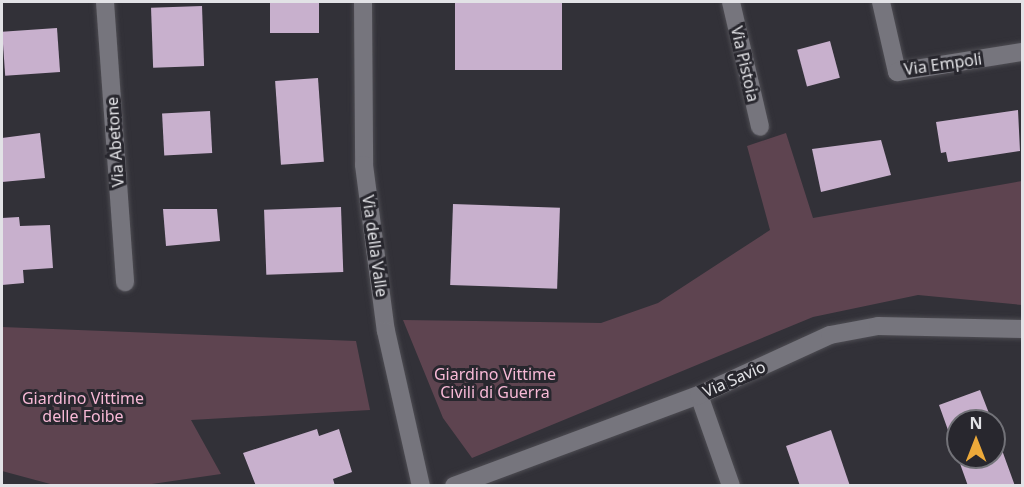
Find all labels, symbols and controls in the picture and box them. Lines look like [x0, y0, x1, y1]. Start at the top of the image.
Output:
street label: Via Pistoia [727, 24, 763, 104]
street label: Via Empoli [903, 49, 983, 79]
street label: Via Abetone [102, 96, 128, 188]
street label: Via della Valle [358, 194, 392, 298]
street label: Via Savio [700, 357, 768, 401]
park label: Giardino Vittime Civili di Guerra [434, 364, 556, 402]
park label: Giardino Vittime delle Foibe [22, 388, 144, 426]
north arrow [946, 409, 1006, 469]
text: N [969, 412, 983, 434]

